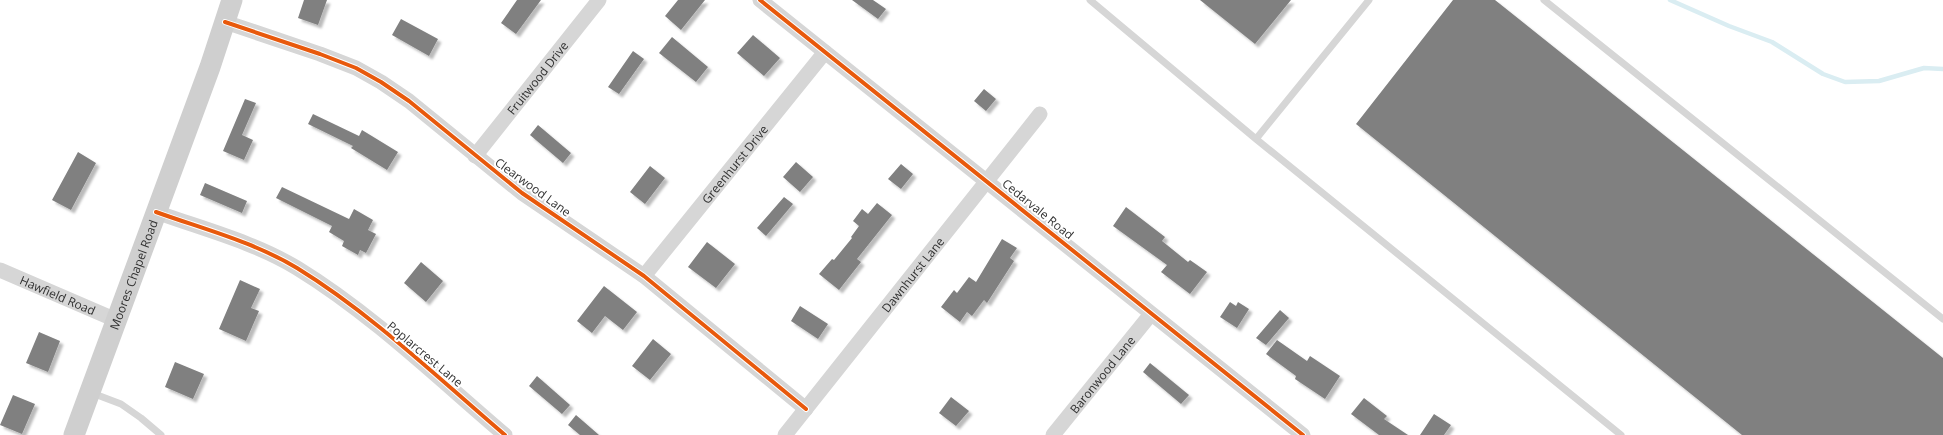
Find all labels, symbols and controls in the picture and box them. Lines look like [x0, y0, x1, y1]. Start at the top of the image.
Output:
street label: Fruitwood Drive [503, 37, 572, 118]
street label: Greenhurst Drive [698, 121, 772, 207]
street label: Clearwood Lane [492, 154, 575, 221]
street label: Cedarvale Road [999, 175, 1077, 243]
street label: Moores Chapel Road [105, 217, 161, 332]
street label: Dawnhurst Lane [877, 233, 948, 316]
street label: Hawfield Road [17, 271, 98, 319]
street label: Poplarcrest Lane [384, 317, 467, 391]
street label: Baronwood Lane [1066, 332, 1139, 417]

